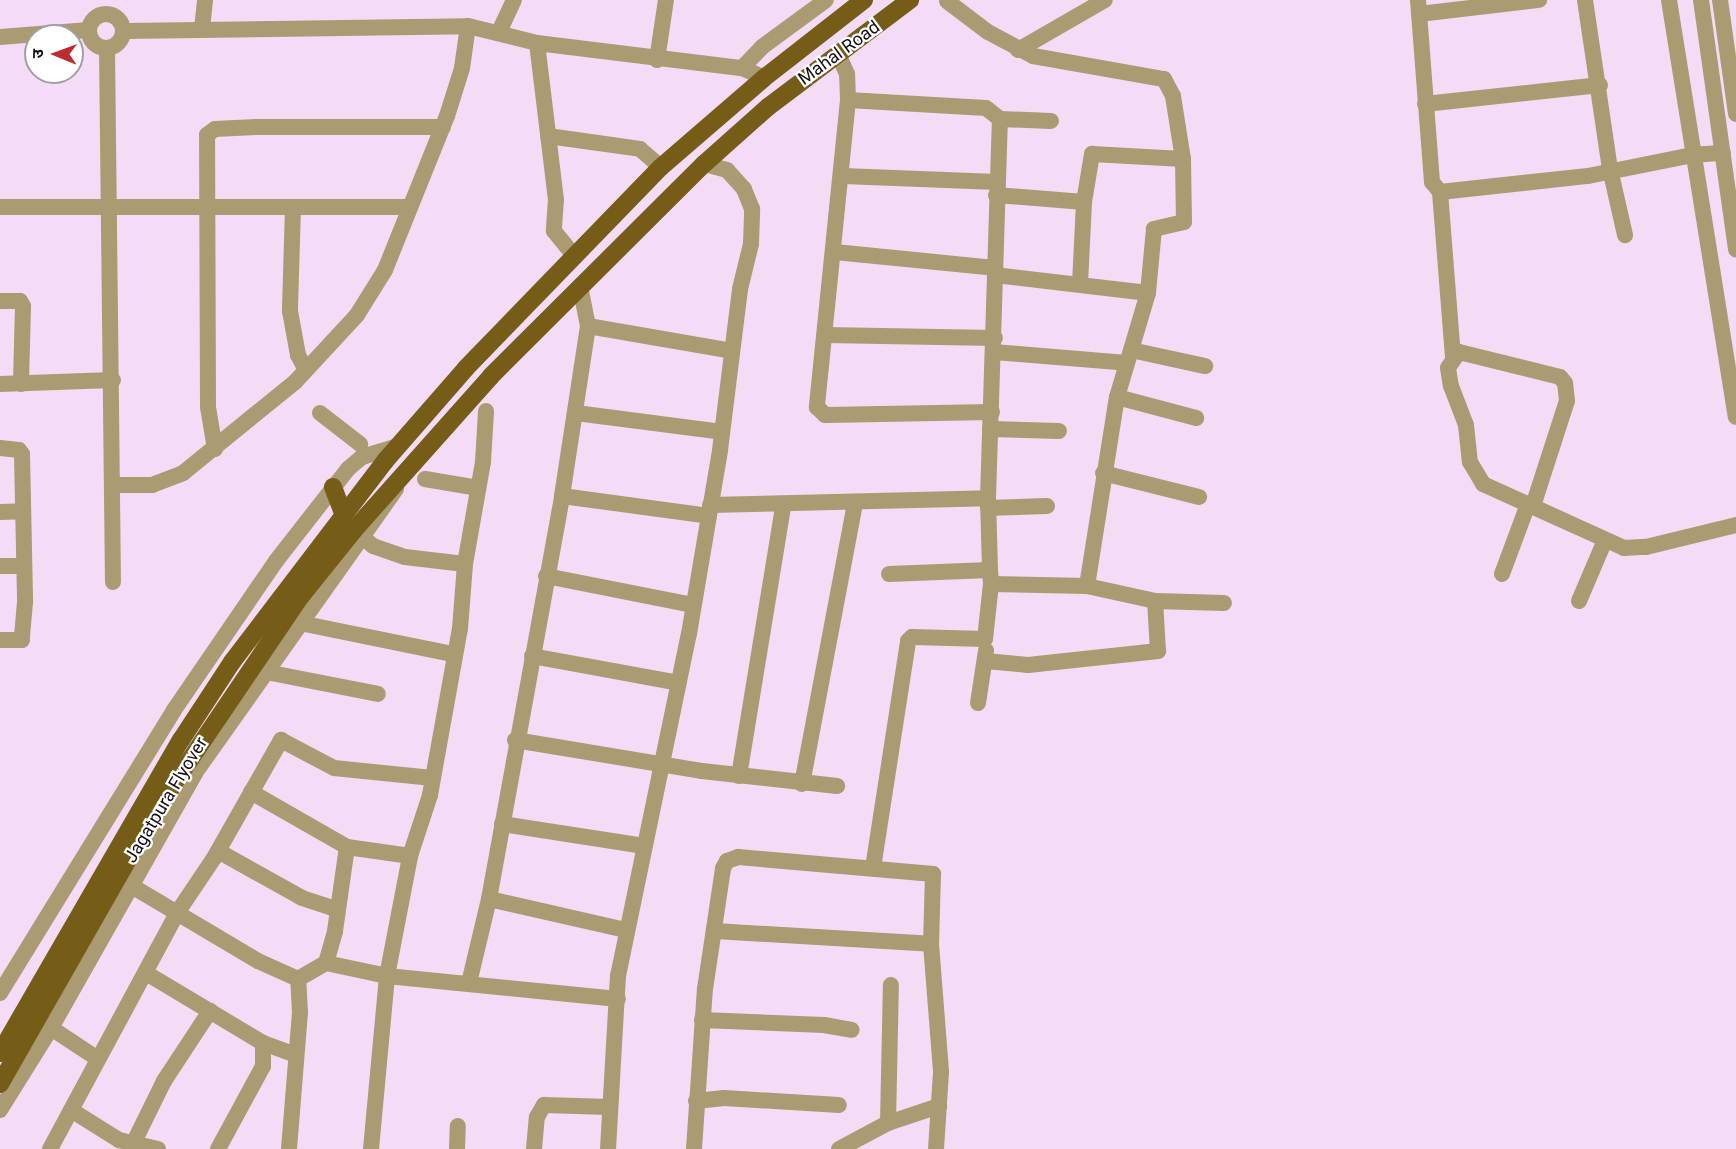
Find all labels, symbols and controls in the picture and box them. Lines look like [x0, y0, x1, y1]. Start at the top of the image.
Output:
street label: Mahal Road [794, 16, 884, 90]
north arrow [24, 24, 84, 84]
text: उ [28, 49, 47, 59]
street label: Jagatpura Flyover [120, 733, 212, 867]

